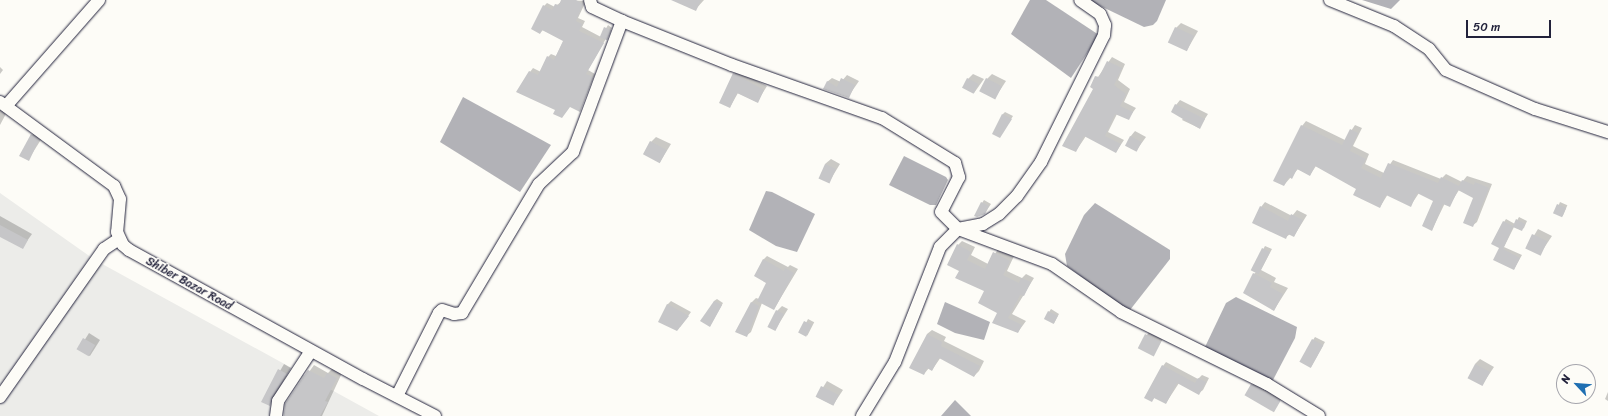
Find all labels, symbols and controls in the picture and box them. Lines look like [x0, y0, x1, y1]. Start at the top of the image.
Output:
scale bar [1468, 12, 1553, 38]
text: 50 m [1473, 16, 1500, 38]
street label: Shiber Bazar Road [143, 254, 235, 314]
north arrow [1556, 364, 1596, 404]
text: N [1555, 371, 1576, 387]

